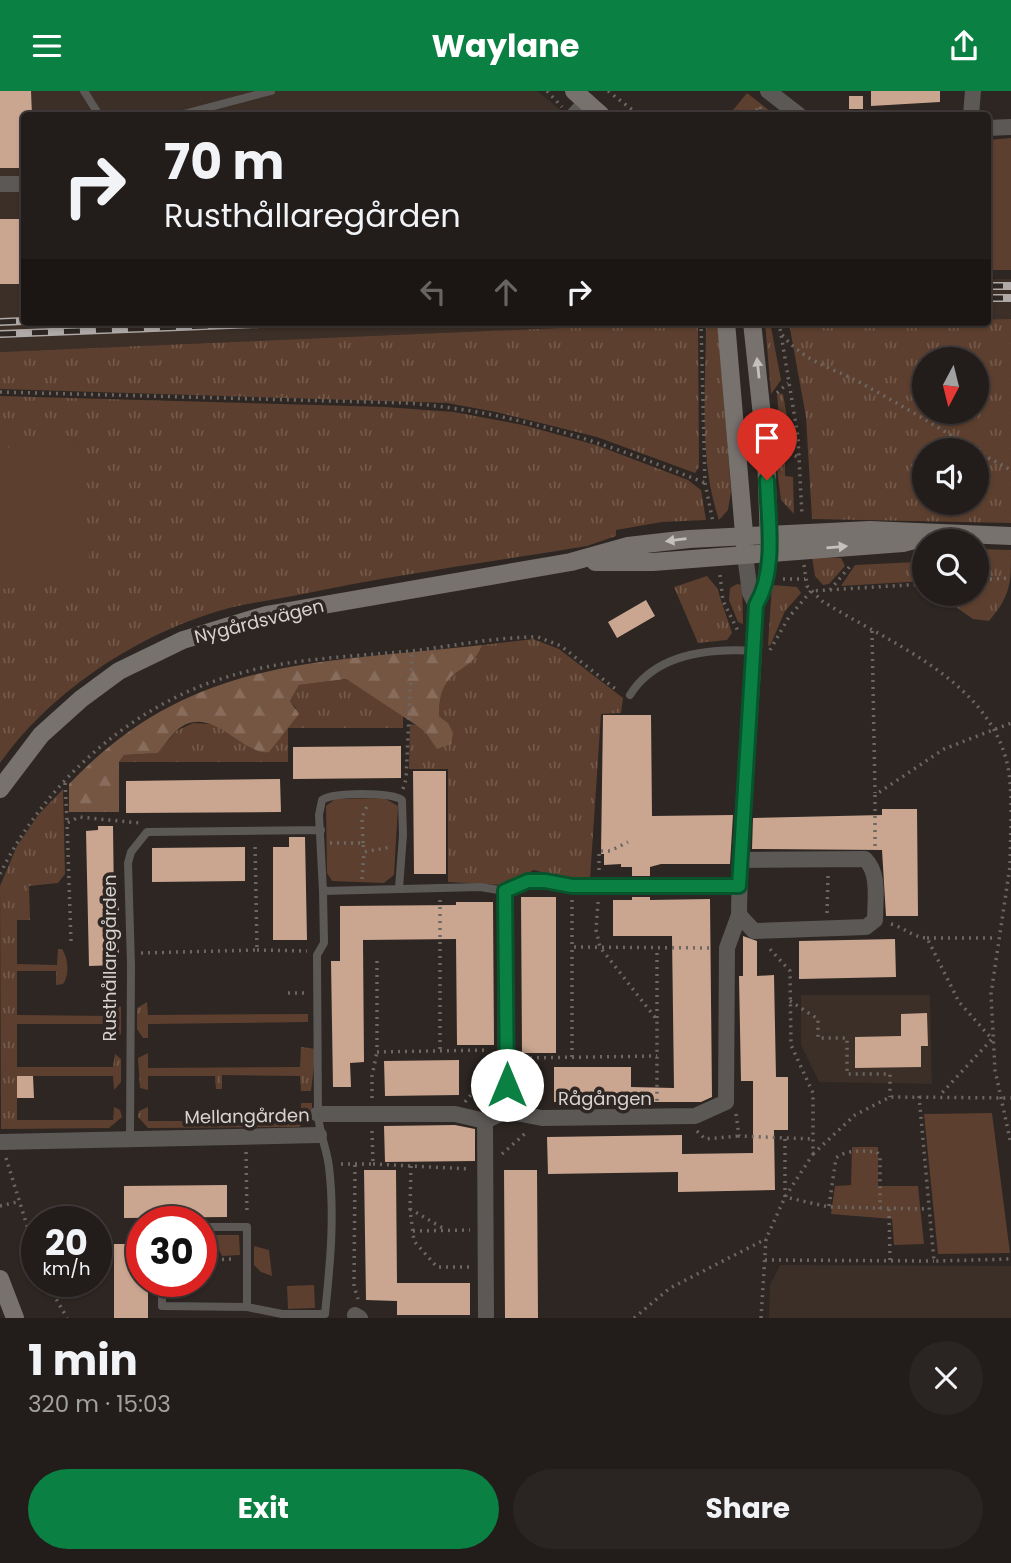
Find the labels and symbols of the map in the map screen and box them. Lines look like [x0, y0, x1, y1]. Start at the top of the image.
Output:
north arrow [912, 347, 989, 423]
one-way arrow [752, 356, 763, 378]
pin [737, 408, 797, 480]
one-way arrow [665, 535, 687, 546]
one-way arrow [826, 541, 848, 552]
street label: Nygårdsvägen [192, 593, 326, 649]
street label: Rusthållaregården [97, 875, 122, 1041]
position arrow [470, 1048, 544, 1122]
street label: Rågången [558, 1086, 652, 1111]
street label: Mellangården [184, 1102, 310, 1130]
speed limit sign: 30 [126, 1206, 217, 1297]

